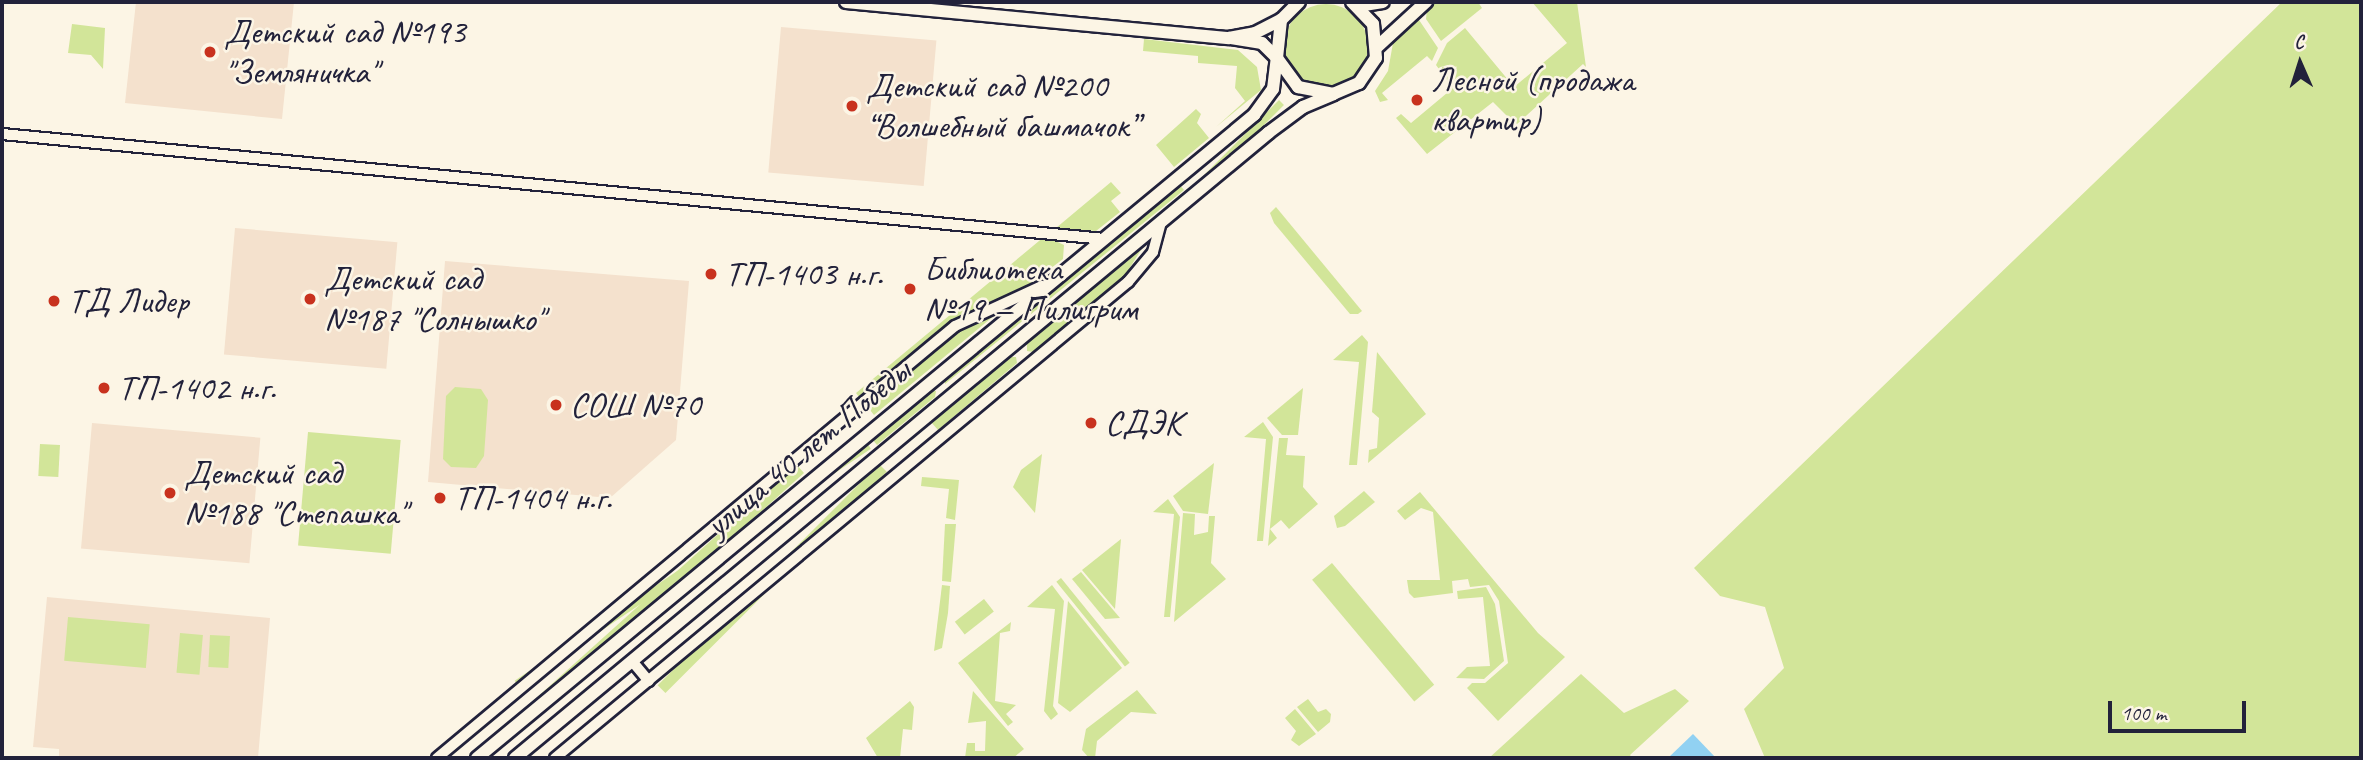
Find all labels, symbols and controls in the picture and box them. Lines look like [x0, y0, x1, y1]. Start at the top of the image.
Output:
place label: Детский сад №193 "Земляничка" [224, 11, 466, 93]
north arrow [2265, 28, 2335, 98]
text: С [2294, 30, 2304, 54]
marker: Детский сад №193 "Земляничка" [202, 44, 218, 60]
place label: Лесной (продажа квартир) [1431, 59, 1634, 141]
place label: Детский сад №200 “Волшебный башмачок” [866, 65, 1137, 147]
marker: Лесной (продажа квартир) [1409, 92, 1425, 108]
marker: Детский сад №200 “Волшебный башмачок” [844, 98, 860, 114]
place label: Библиотека №19 — Пилигрим [924, 248, 1138, 330]
place label: ТП-1403 н.г. [725, 253, 883, 295]
place label: Детский сад №187 "Солнышко" [324, 258, 544, 340]
marker: ТП-1403 н.г. [703, 266, 719, 282]
place label: ТД Лидер [68, 280, 189, 322]
marker: Библиотека №19 — Пилигрим [902, 281, 918, 297]
marker: Детский сад №187 "Солнышко" [302, 291, 318, 307]
marker: ТД Лидер [46, 293, 62, 309]
street label: улица 40 лет Победы [697, 350, 919, 546]
place label: ТП-1402 н.г. [118, 367, 276, 409]
marker: ТП-1402 н.г. [96, 380, 112, 396]
place label: СОШ №70 [570, 384, 701, 426]
marker: СОШ №70 [548, 397, 564, 413]
place label: СДЭК [1105, 402, 1182, 444]
marker: СДЭК [1083, 415, 1099, 431]
place label: Детский сад №188 "Степашка" [184, 452, 406, 534]
place label: ТП-1404 н.г. [454, 477, 612, 519]
marker: Детский сад №188 "Степашка" [162, 485, 178, 501]
marker: ТП-1404 н.г. [432, 490, 448, 506]
scale bar [2111, 686, 2249, 730]
text: 100 m [2121, 700, 2166, 726]

